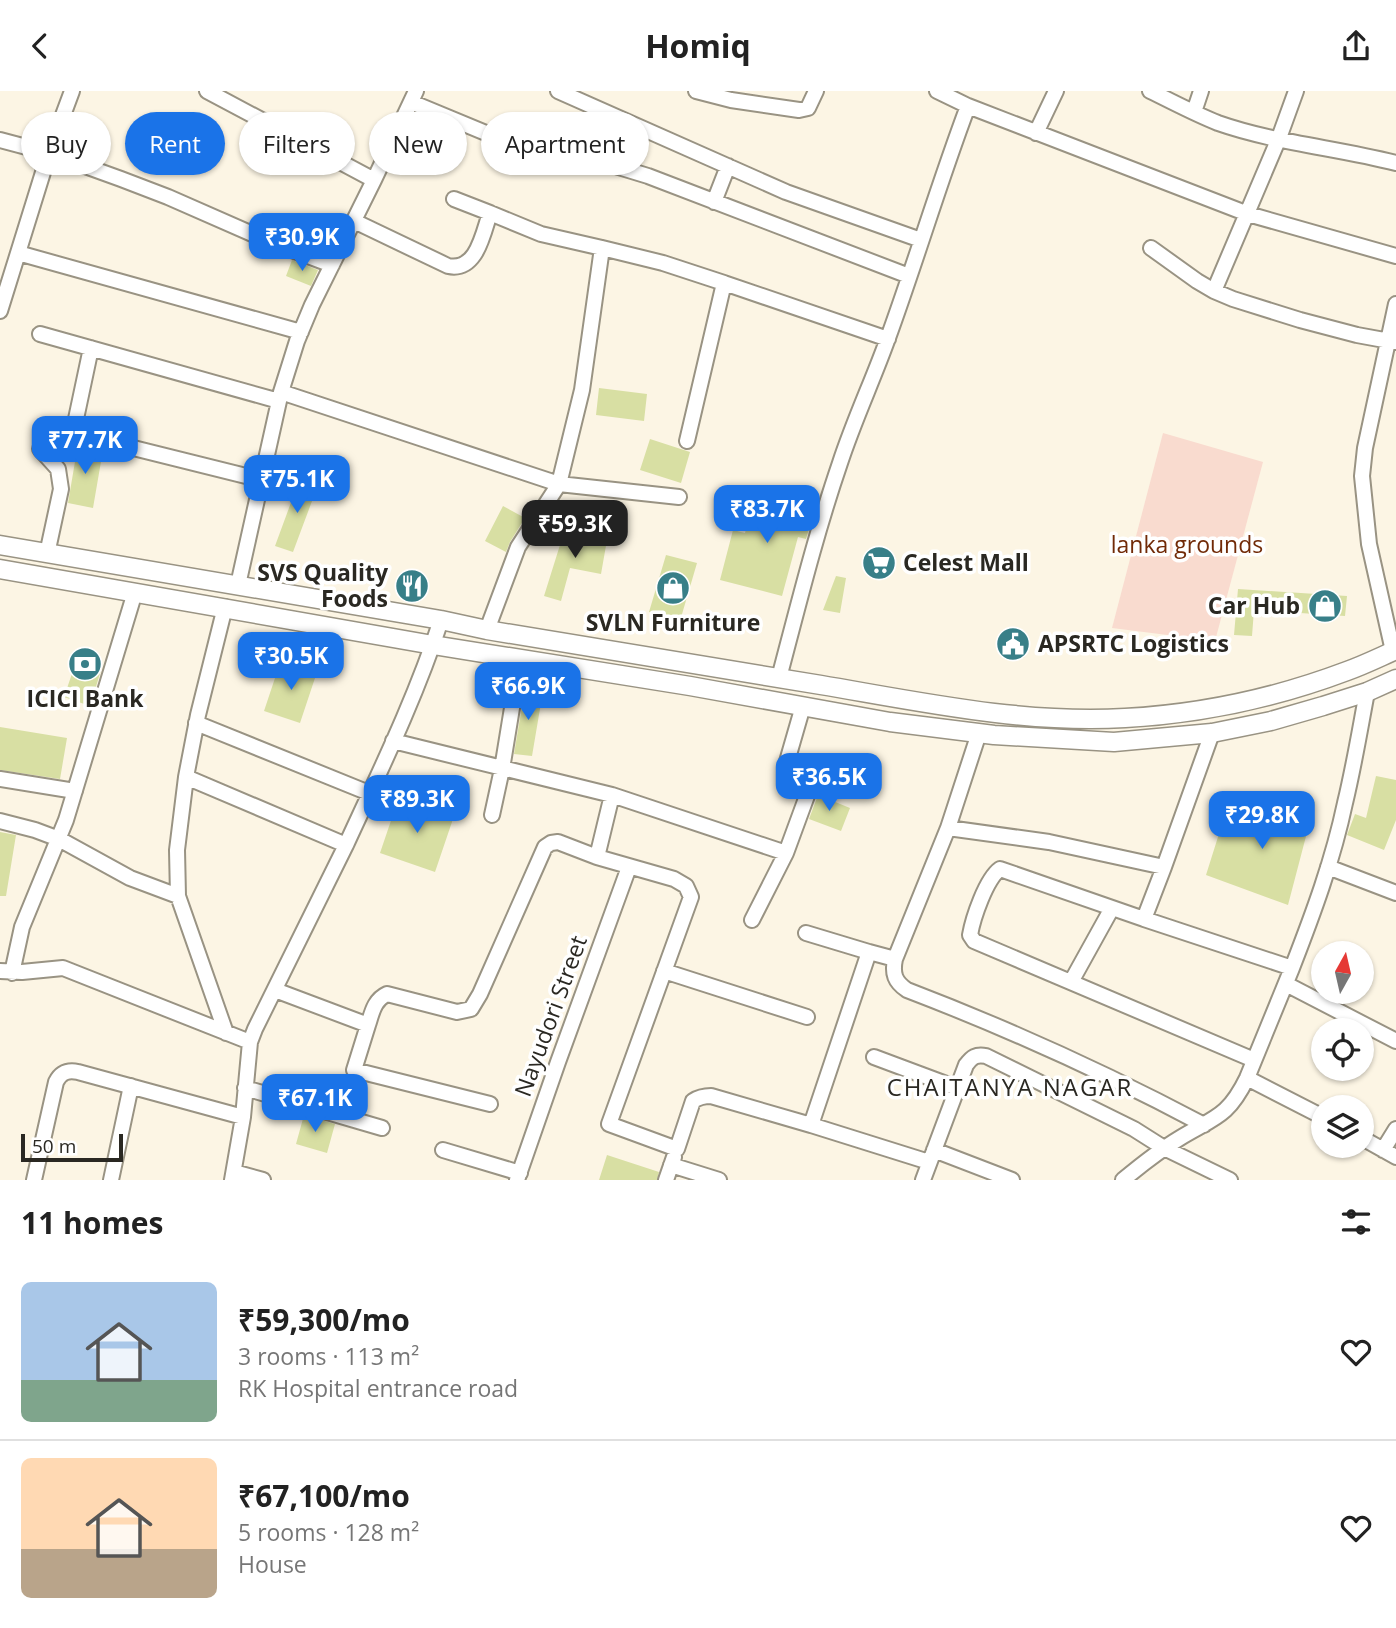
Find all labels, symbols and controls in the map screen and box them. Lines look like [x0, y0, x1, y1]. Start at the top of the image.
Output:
text: Homiq [645, 24, 751, 67]
icon: back [21, 27, 59, 65]
icon: share [1337, 27, 1375, 65]
chip: Buy [21, 112, 111, 175]
chip: Rent [125, 112, 225, 175]
chip: Filters [239, 112, 355, 175]
chip: New [369, 112, 467, 175]
chip: Apartment [481, 112, 649, 175]
pin: ₹30.9K [245, 213, 359, 273]
text: ₹30.9K [265, 220, 339, 252]
pin: ₹77.7K [28, 417, 142, 476]
text: ₹77.7K [48, 423, 122, 455]
pin: ₹75.1K [240, 455, 354, 515]
text: ₹75.1K [260, 462, 334, 494]
pin: ₹83.7K [710, 485, 824, 545]
text: ₹83.7K [730, 492, 804, 524]
pin: ₹59.3K [518, 501, 632, 560]
text: ₹59.3K [538, 507, 612, 539]
park label: lanka grounds [1111, 528, 1263, 560]
supermarket icon: Celest Mall [860, 544, 898, 582]
place label: Celest Mall [903, 546, 1029, 578]
place label: SVS Quality Foods [257, 556, 389, 614]
restaurant icon: SVS Quality Foods [393, 567, 431, 605]
shop icon: SVLN Furniture [654, 569, 692, 607]
shop icon: Car Hub [1306, 587, 1344, 625]
place label: Car Hub [1208, 589, 1300, 621]
place label: SVLN Furniture [586, 606, 760, 638]
public building icon: APSRTC Logistics [994, 625, 1032, 663]
place label: APSRTC Logistics [1038, 627, 1229, 659]
pin: ₹30.5K [234, 633, 348, 692]
text: ₹30.5K [254, 639, 328, 671]
bank icon: ICICI Bank [66, 645, 104, 683]
pin: ₹66.9K [471, 663, 585, 722]
text: ₹66.9K [491, 669, 565, 701]
place label: ICICI Bank [27, 682, 144, 714]
pin: ₹36.5K [772, 753, 886, 813]
text: ₹36.5K [792, 760, 866, 792]
pin: ₹89.3K [360, 775, 474, 835]
text: ₹89.3K [380, 782, 454, 814]
pin: ₹29.8K [1205, 791, 1319, 851]
text: ₹29.8K [1225, 798, 1299, 830]
street label: Nayudori Street [506, 931, 594, 1101]
north arrow [1311, 941, 1374, 1005]
map controls [1311, 941, 1374, 1158]
button: locate [1311, 1018, 1374, 1081]
district label: CHAITANYA NAGAR [887, 1070, 1133, 1103]
pin: ₹67.1K [258, 1075, 372, 1134]
text: ₹67.1K [278, 1081, 352, 1113]
button: layers [1311, 1095, 1374, 1158]
scale bar [21, 1131, 122, 1163]
text: 50 m [32, 1133, 76, 1159]
text: 11 homes [21, 1202, 164, 1243]
icon: filters [1337, 1203, 1375, 1241]
text: ₹59,300/mo [238, 1299, 410, 1340]
icon: home [77, 1310, 161, 1394]
icon: heart [1337, 1333, 1375, 1371]
text: 3 rooms · 113 m² [238, 1340, 419, 1372]
text: RK Hospital entrance road [238, 1372, 518, 1404]
text: ₹67,100/mo [238, 1475, 410, 1516]
icon: home [77, 1486, 161, 1570]
icon: heart [1337, 1509, 1375, 1547]
text: 5 rooms · 128 m² [238, 1516, 419, 1548]
text: House [238, 1548, 307, 1580]

